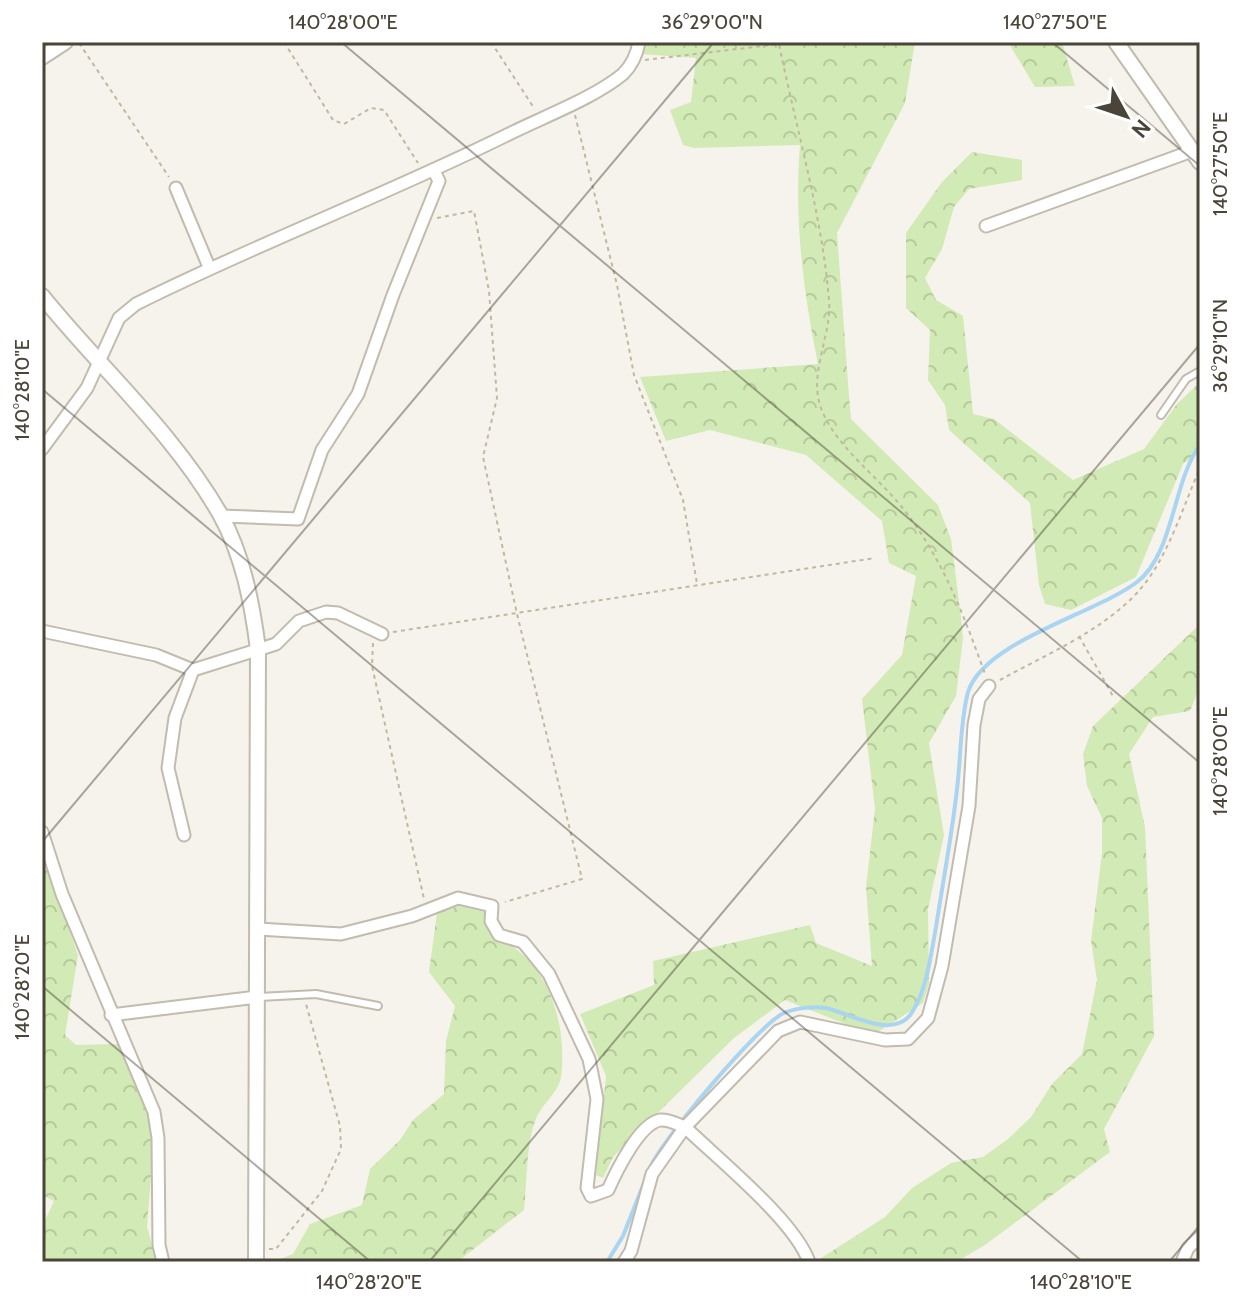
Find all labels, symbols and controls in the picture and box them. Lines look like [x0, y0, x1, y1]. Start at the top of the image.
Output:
text: 140°28'00"E [288, 10, 398, 34]
text: 36°29'00"N [661, 10, 763, 34]
text: 140°27'50"E [1003, 10, 1107, 34]
north arrow [1086, 76, 1166, 156]
text: 140°27'50"E [1208, 112, 1232, 216]
text: N [1126, 114, 1156, 143]
text: 36°29'10"N [1208, 299, 1232, 393]
text: 140°28'10"E [10, 339, 34, 441]
text: 140°28'00"E [1208, 706, 1232, 816]
text: 140°28'20"E [10, 934, 34, 1040]
text: 140°28'20"E [316, 1270, 422, 1294]
text: 140°28'10"E [1030, 1270, 1132, 1294]

